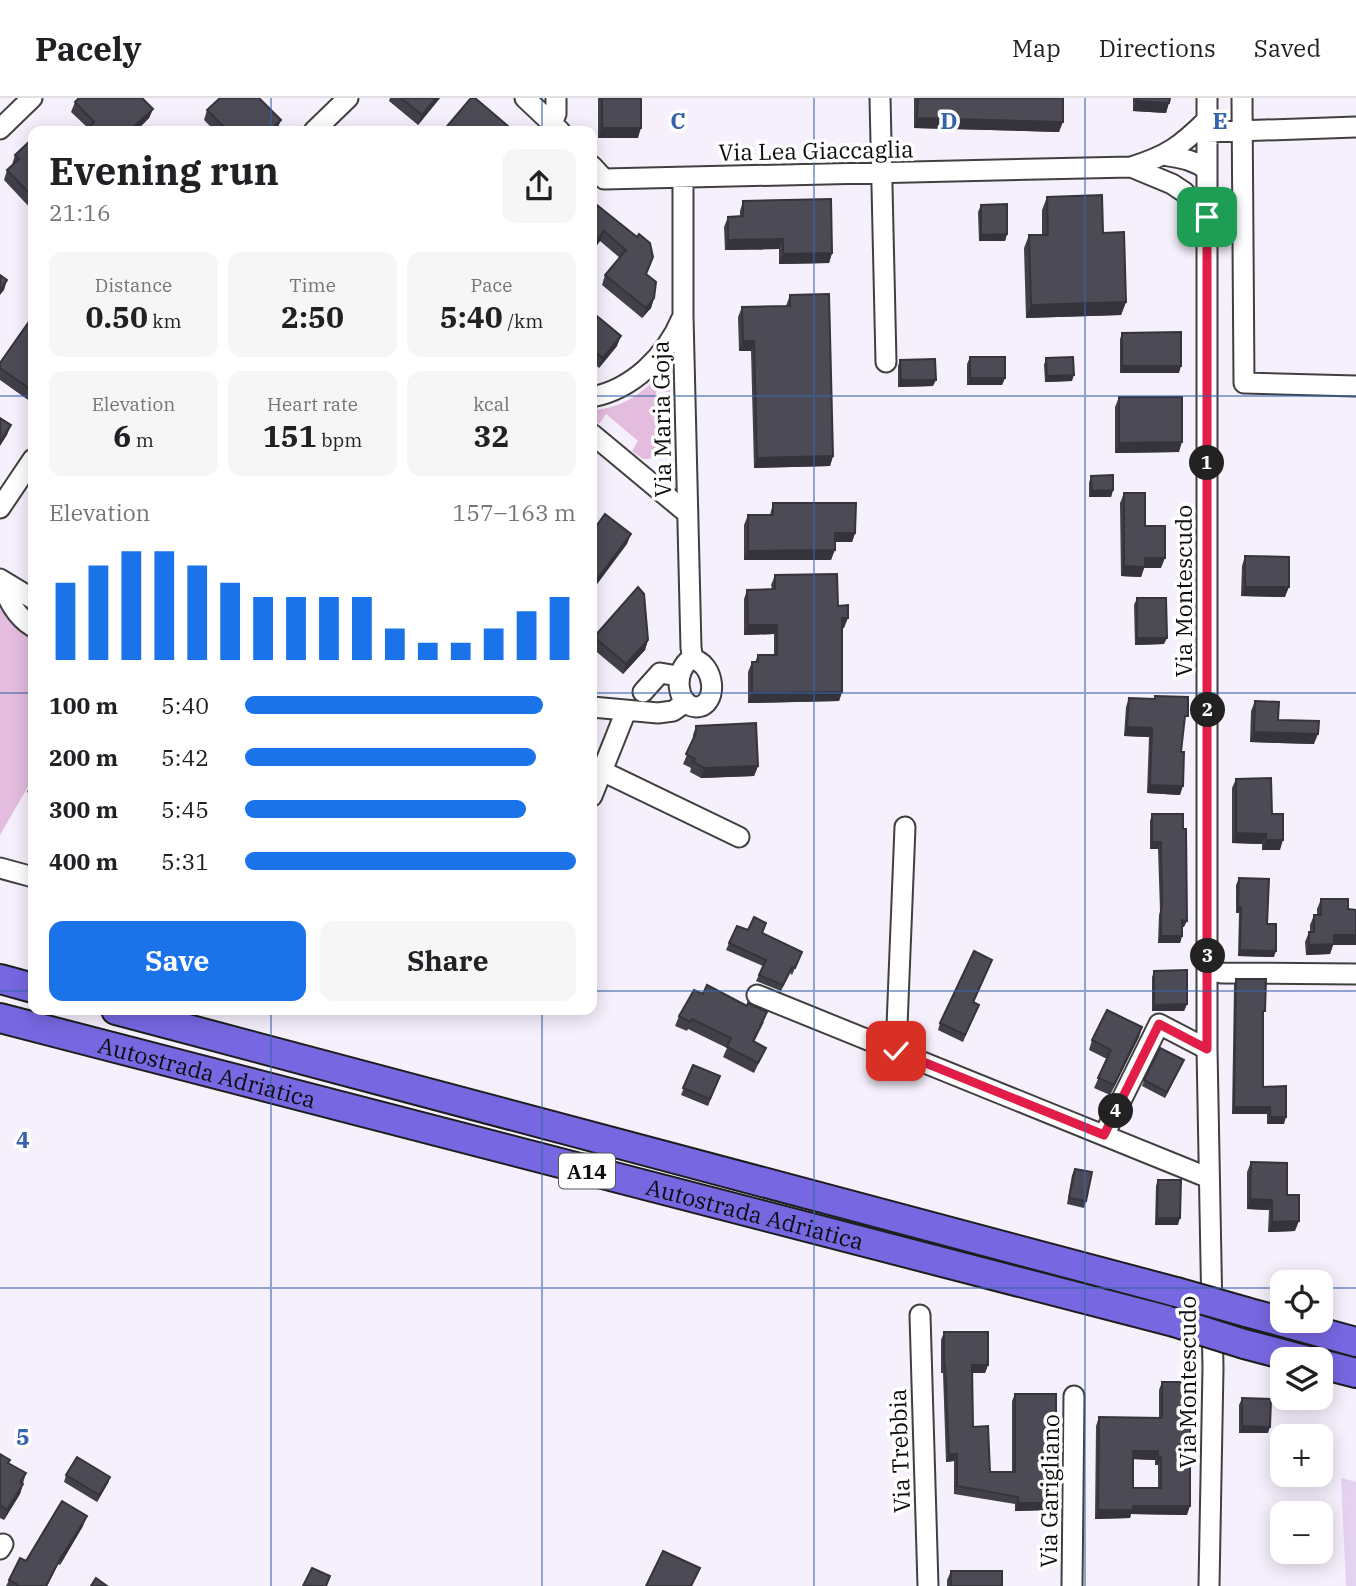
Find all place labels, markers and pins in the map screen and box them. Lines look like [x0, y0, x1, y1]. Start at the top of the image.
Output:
pin [1177, 187, 1237, 247]
pin: 1 [1190, 446, 1224, 480]
pin: 2 [1190, 692, 1226, 728]
pin: 3 [1190, 938, 1226, 974]
pin [866, 1021, 926, 1081]
pin: 4 [1098, 1094, 1134, 1128]

